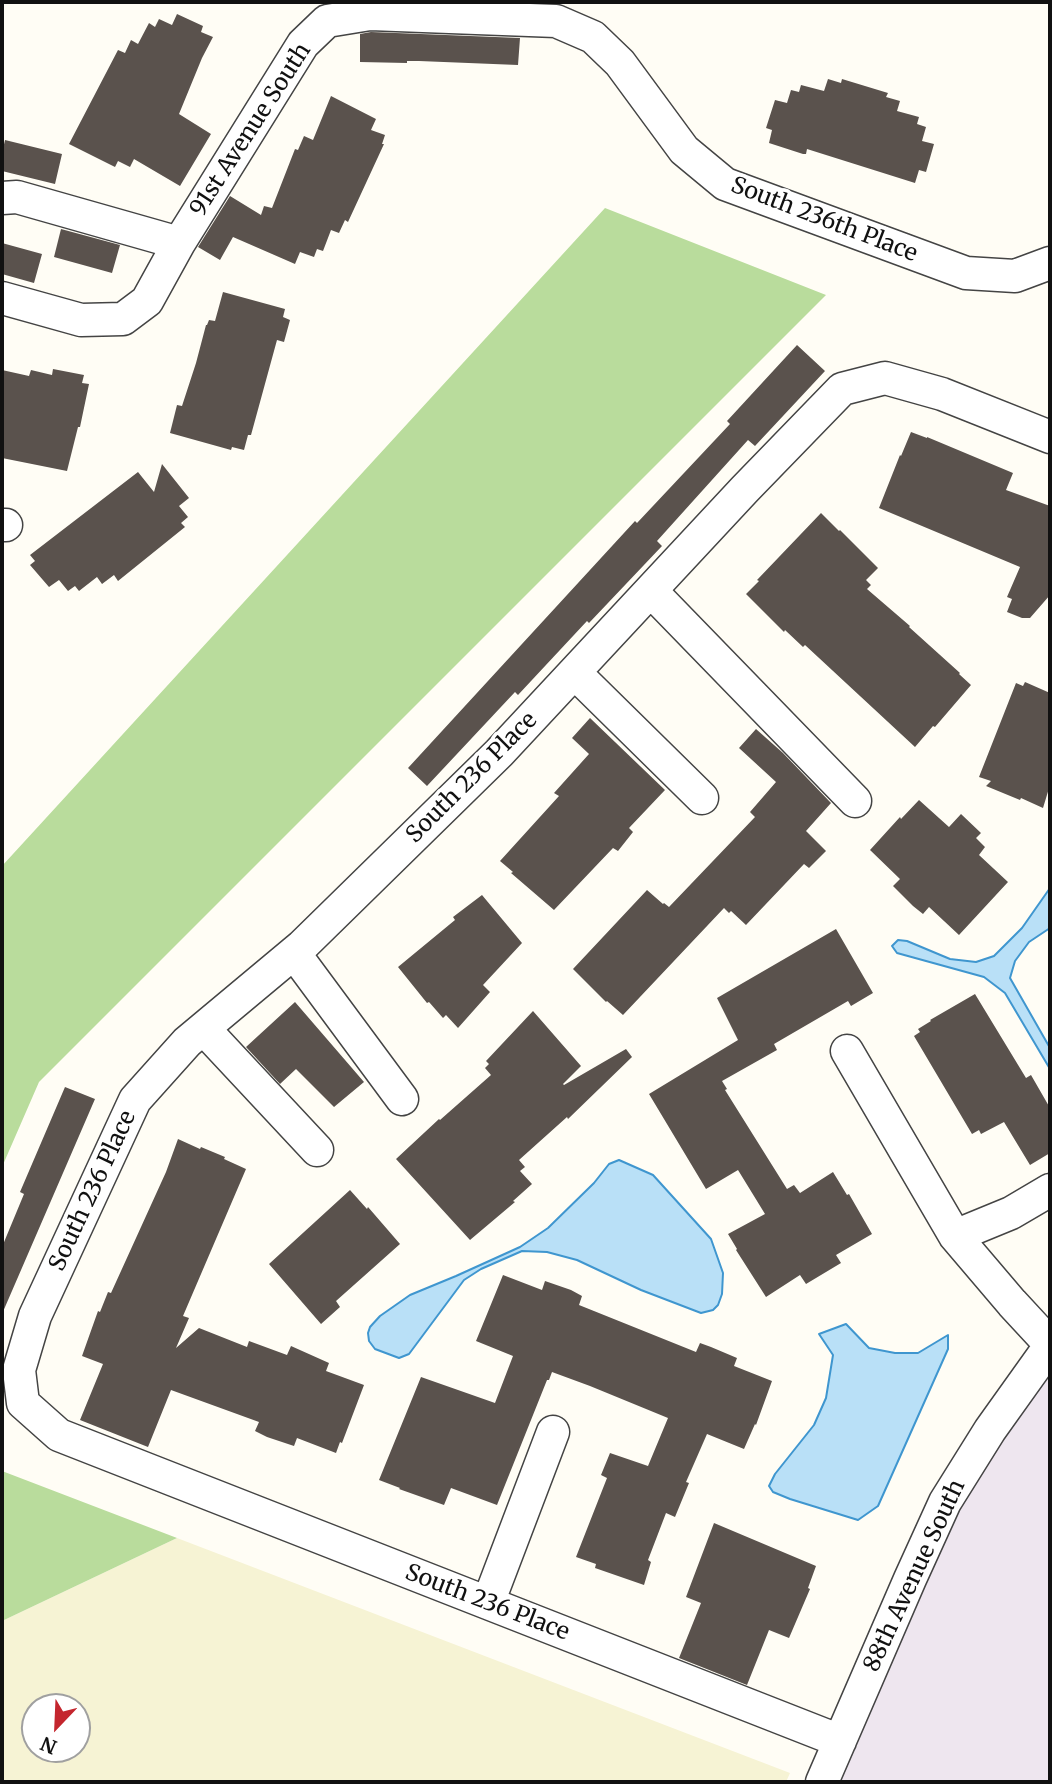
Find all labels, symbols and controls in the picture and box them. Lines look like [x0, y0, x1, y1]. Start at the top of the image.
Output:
street label: 91st Avenue South [185, 38, 317, 222]
street label: South 236th Place [727, 172, 921, 268]
street label: South 236 Place [401, 707, 543, 849]
street label: South 236 Place [44, 1107, 142, 1275]
street label: 88th Avenue South [858, 1476, 972, 1676]
street label: South 236 Place [401, 1559, 573, 1647]
north arrow [21, 1693, 91, 1763]
text: N [37, 1732, 60, 1759]

